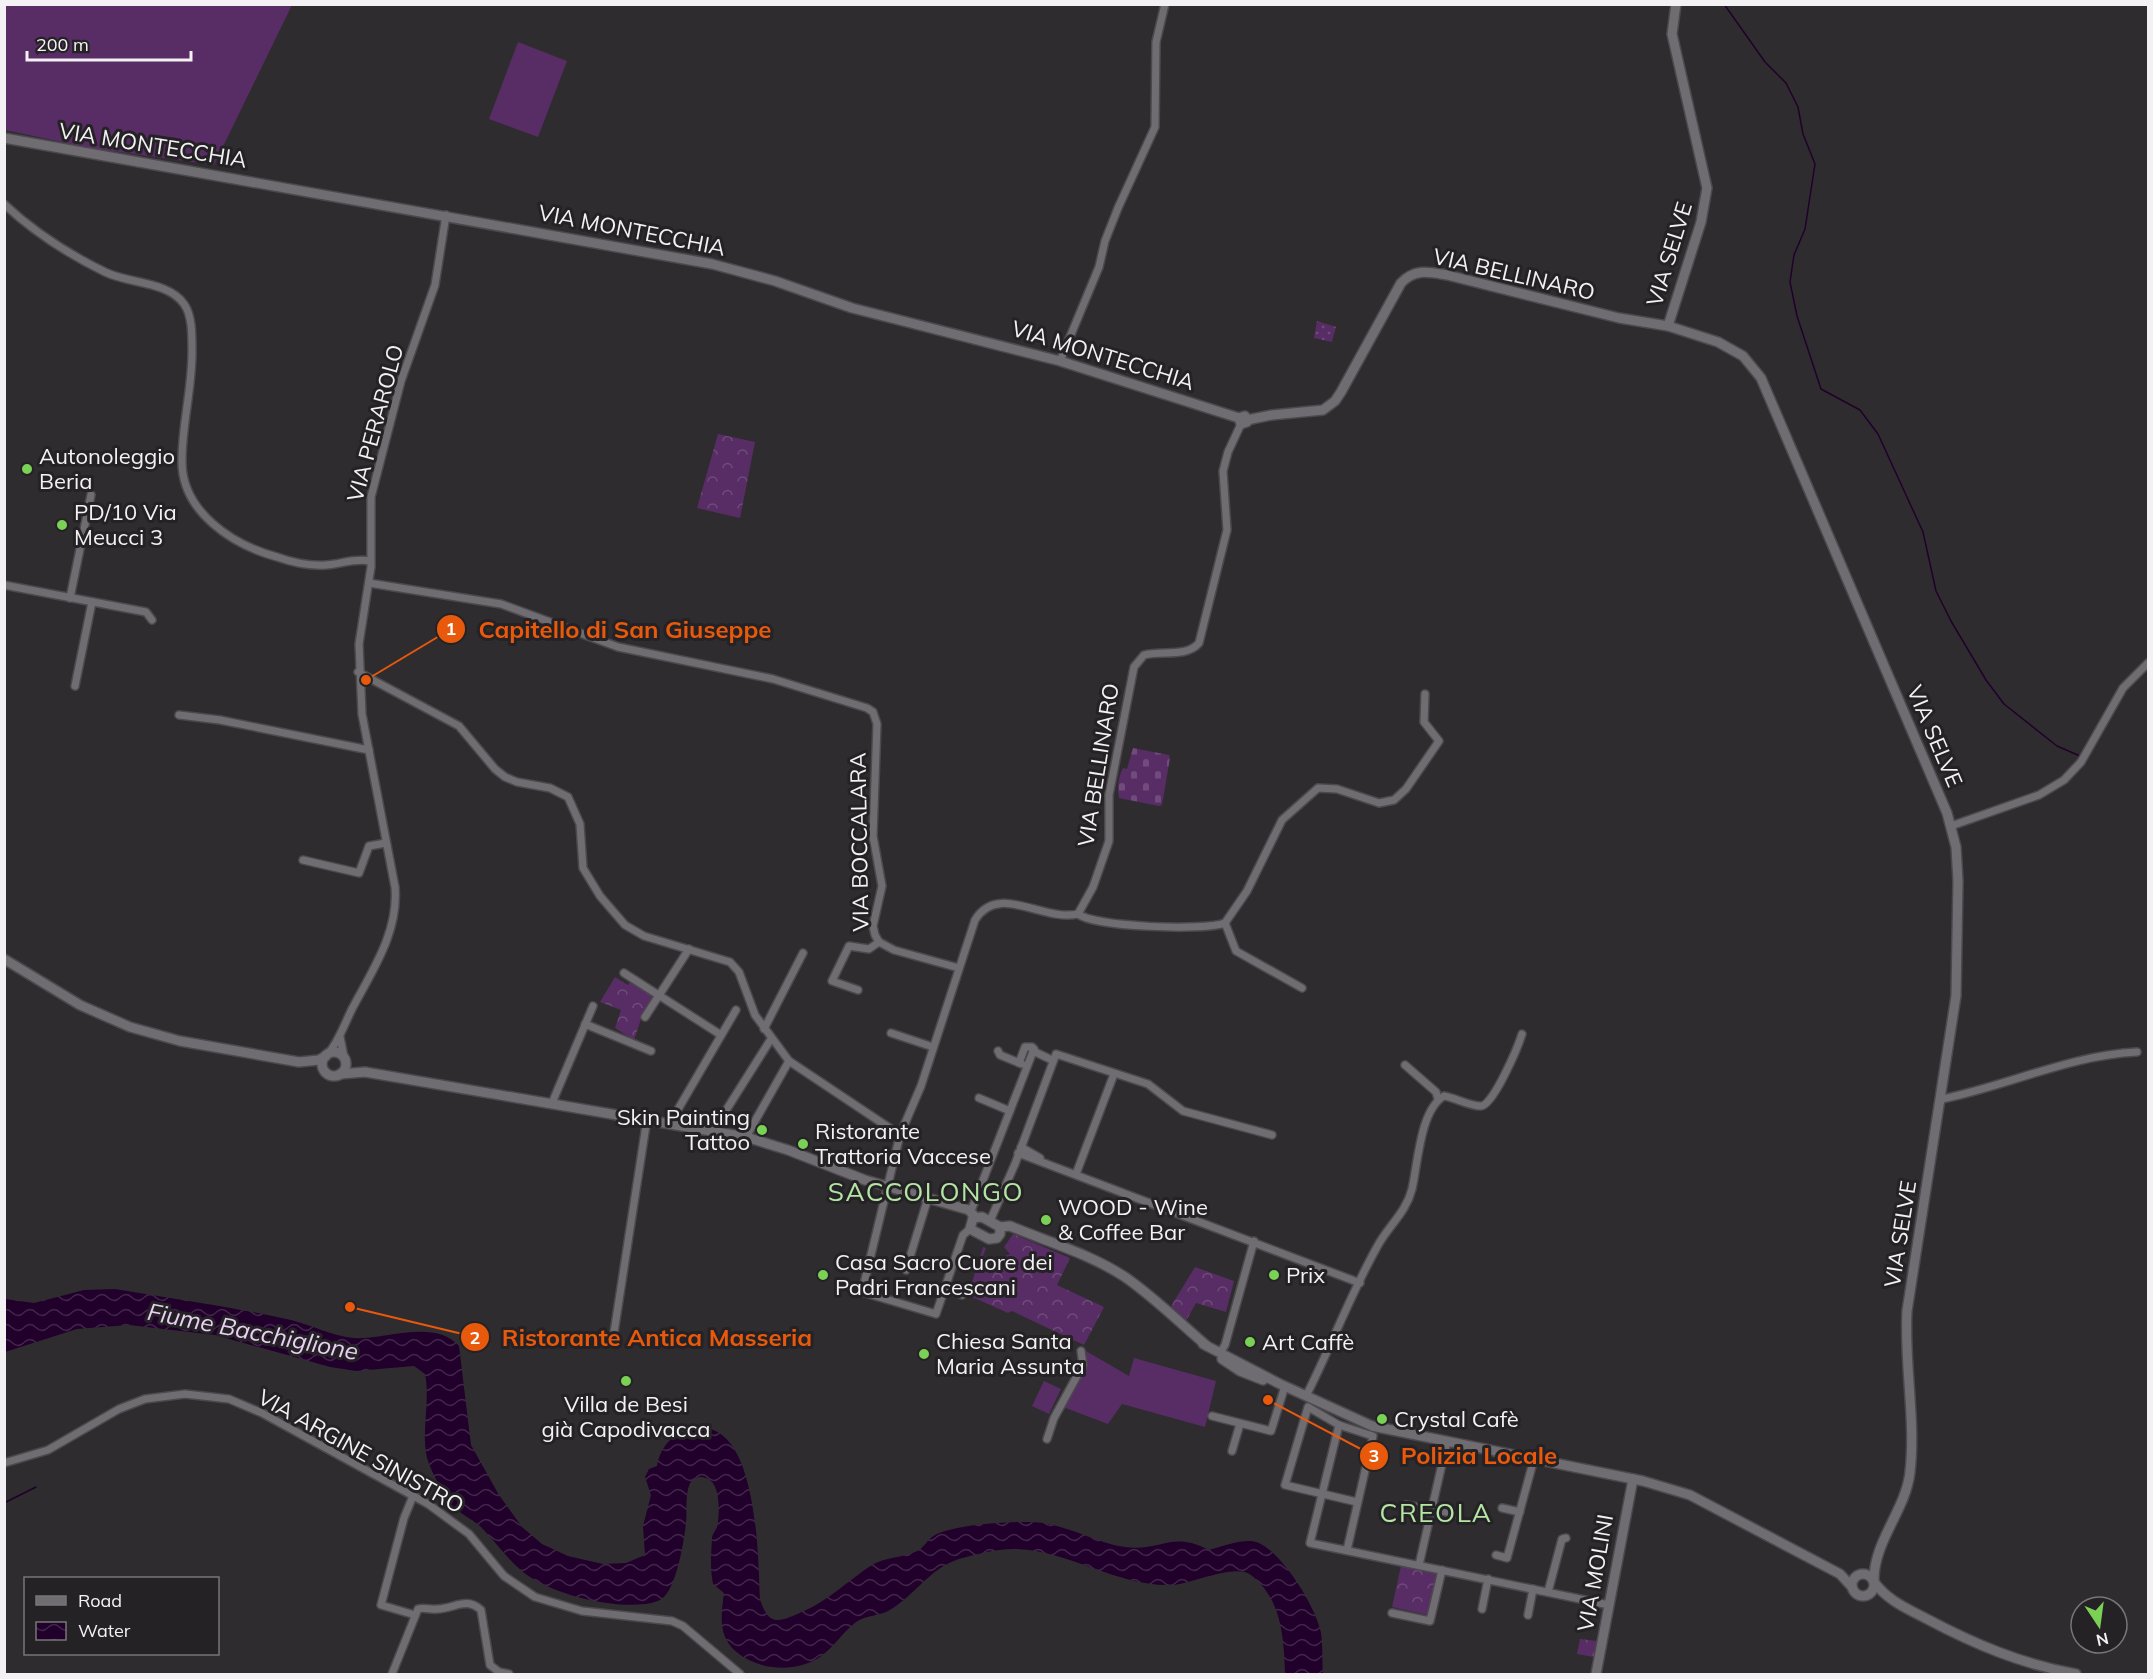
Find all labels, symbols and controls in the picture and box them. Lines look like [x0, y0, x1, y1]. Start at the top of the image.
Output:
scale bar [27, 24, 190, 62]
text: 200 m [36, 33, 89, 56]
street label: VIA MONTECCHIA [57, 116, 249, 174]
street label: VIA MONTECCHIA [536, 198, 728, 262]
street label: VIA SELVE [1640, 198, 1698, 310]
street label: VIA BELLINARO [1430, 242, 1598, 306]
street label: VIA MONTECCHIA [1008, 314, 1198, 396]
street label: VIA PERAROLO [341, 341, 409, 505]
place label: Autonoleggio Beria [39, 442, 175, 495]
marker: Autonoleggio Beria [20, 462, 34, 476]
place label: PD/10 Via Meucci 3 [74, 498, 177, 551]
marker: PD/10 Via Meucci 3 [55, 518, 69, 532]
callout: Capitello di San Giuseppe [436, 608, 783, 650]
text: Capitello di San Giuseppe [478, 614, 772, 644]
text: 1 [446, 617, 456, 640]
street label: VIA BELLINARO [1071, 681, 1125, 849]
street label: VIA SELVE [1901, 681, 1969, 791]
street label: VIA BOCCALARA [843, 752, 875, 932]
place label: Skin Painting Tattoo [617, 1103, 750, 1156]
place label: Ristorante Trattoria Vaccese [815, 1117, 991, 1170]
marker: Skin Painting Tattoo [755, 1123, 769, 1137]
marker: Ristorante Trattoria Vaccese [796, 1137, 810, 1151]
district label: SACCOLONGO [828, 1175, 1024, 1208]
street label: VIA SELVE [1878, 1179, 1922, 1289]
place label: WOOD - Wine & Coffee Bar [1058, 1193, 1208, 1246]
marker: WOOD - Wine & Coffee Bar [1039, 1213, 1053, 1227]
place label: Casa Sacro Cuore dei Padri Francescani [835, 1248, 1053, 1301]
place label: Prix [1286, 1261, 1325, 1289]
marker: Casa Sacro Cuore dei Padri Francescani [816, 1268, 830, 1282]
marker: Prix [1267, 1268, 1281, 1282]
water label: Fiume Bacchiglione [145, 1296, 361, 1366]
callout: Ristorante Antica Masseria [460, 1316, 824, 1358]
text: Ristorante Antica Masseria [502, 1322, 812, 1352]
text: 2 [470, 1326, 480, 1349]
place label: Chiesa Santa Maria Assunta [936, 1327, 1085, 1380]
place label: Art Caffè [1262, 1328, 1354, 1356]
marker: Art Caffè [1243, 1335, 1257, 1349]
marker: Chiesa Santa Maria Assunta [917, 1347, 931, 1361]
marker: Villa de Besi già Capodivacca [619, 1374, 633, 1388]
street label: VIA ARGINE SINISTRO [253, 1383, 469, 1519]
place label: Villa de Besi già Capodivacca [542, 1390, 710, 1443]
place label: Crystal Cafè [1394, 1405, 1519, 1433]
marker: Crystal Cafè [1375, 1412, 1389, 1426]
callout: Polizia Locale [1359, 1435, 1569, 1477]
text: Polizia Locale [1401, 1440, 1557, 1470]
text: 3 [1369, 1444, 1379, 1467]
district label: CREOLA [1380, 1496, 1492, 1529]
street label: VIA MOLINI [1571, 1512, 1619, 1634]
legend [24, 1577, 219, 1655]
text: Road [78, 1589, 122, 1612]
north arrow [2069, 1595, 2129, 1655]
text: Water [78, 1619, 131, 1642]
text: N [2094, 1629, 2111, 1651]

